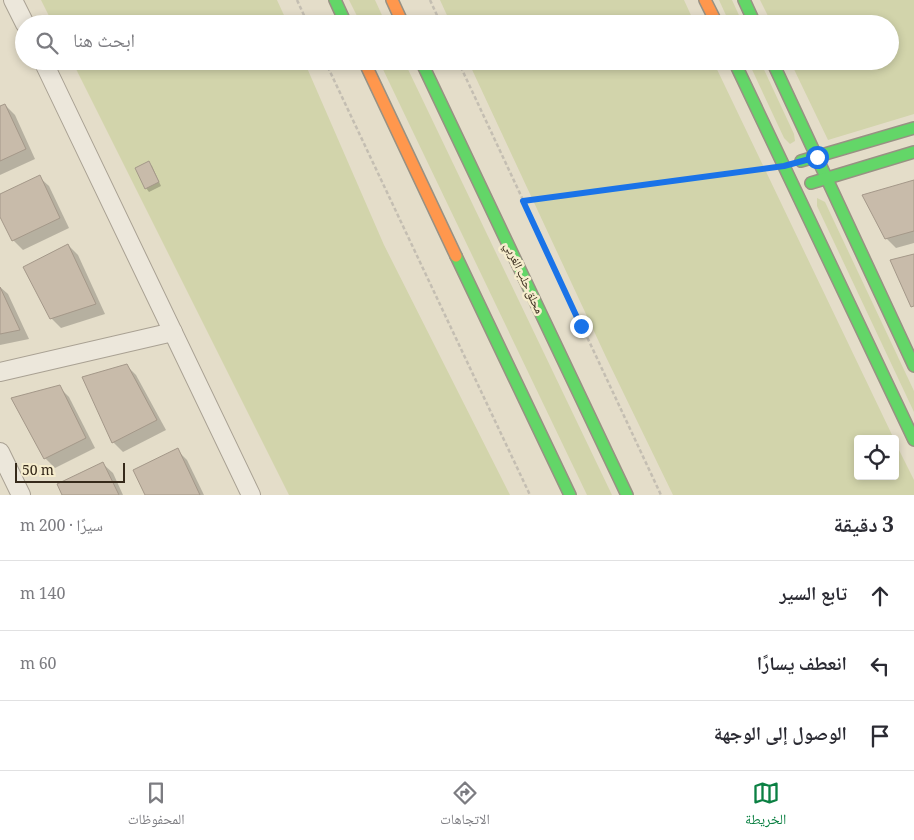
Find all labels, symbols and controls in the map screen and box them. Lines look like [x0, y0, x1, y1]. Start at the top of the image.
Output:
search box [15, 15, 899, 70]
text: ابحث هنا [73, 27, 135, 59]
icon: search [33, 29, 61, 57]
route start [806, 146, 829, 169]
street label: محلق حلب الغربي [497, 240, 548, 318]
route end [570, 315, 593, 338]
map controls [854, 435, 899, 480]
button: locate [854, 435, 899, 480]
scale bar [15, 460, 125, 483]
text: 50 m [22, 460, 54, 484]
text: 3 دقيقة [834, 510, 894, 545]
text: سيرًا · 200 m [20, 514, 103, 541]
text: تابع السير [779, 580, 847, 612]
text: 140 m [20, 582, 66, 609]
icon: ahead [866, 582, 894, 610]
text: انعطف يسارًا [757, 650, 847, 682]
text: 60 m [20, 652, 57, 679]
icon: left [866, 652, 894, 680]
text: الوصول إلى الوجهة [714, 720, 847, 752]
icon: arrive [866, 722, 894, 750]
tab: المحفوظات [128, 779, 185, 833]
tab: الاتجاهات [440, 779, 490, 833]
tab: الخريطة [745, 779, 786, 833]

